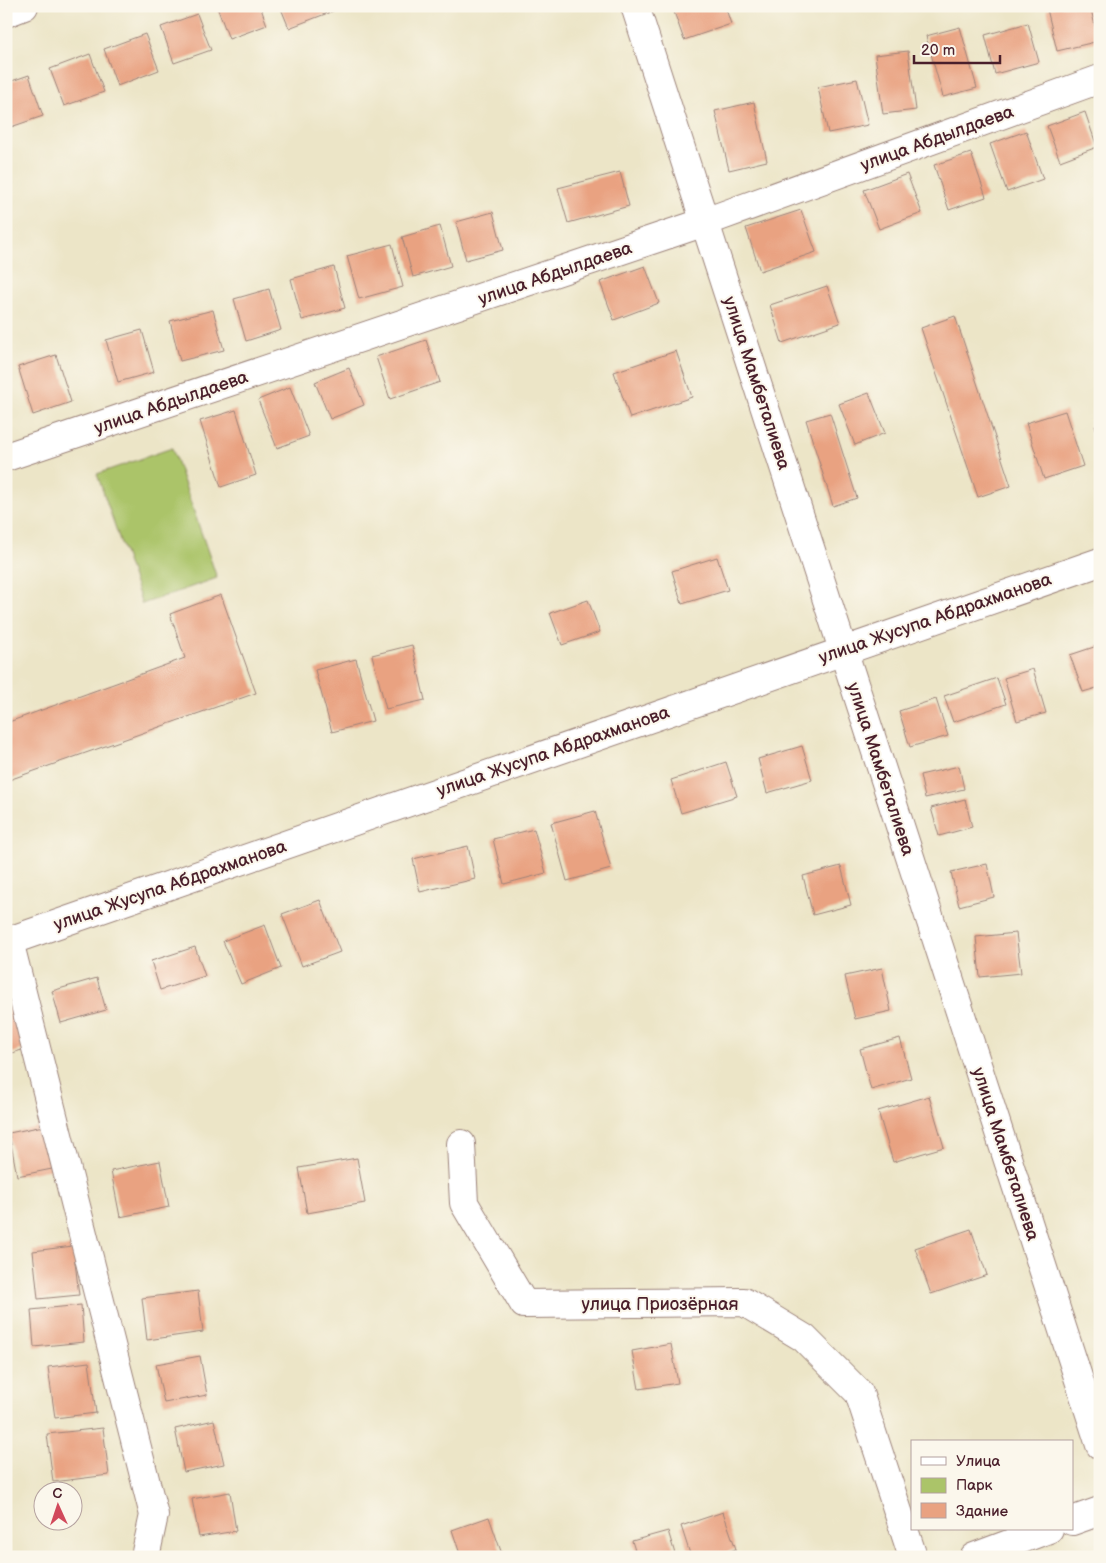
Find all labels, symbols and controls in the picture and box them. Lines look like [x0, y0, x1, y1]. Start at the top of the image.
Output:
scale bar [914, 32, 1000, 64]
text: 20 m [921, 41, 955, 60]
street label: улица Абдылдаева [858, 101, 1017, 176]
street label: улица Абдылдаева [476, 237, 635, 310]
street label: улица Мамбеталиева [719, 294, 795, 473]
street label: улица Абдылдаева [92, 366, 251, 439]
street label: улица Жусупа Абдрахманова [816, 569, 1055, 668]
street label: улица Мамбеталиева [843, 680, 919, 859]
street label: улица Жусупа Абдрахманова [434, 702, 673, 801]
street label: улица Жусупа Абдрахманова [51, 836, 290, 935]
street label: улица Мамбеталиева [968, 1065, 1044, 1244]
street label: улица Приозёрная [581, 1294, 739, 1315]
legend [911, 1440, 1074, 1530]
text: Улица [956, 1452, 1001, 1471]
text: Парк [956, 1476, 993, 1495]
north arrow [32, 1480, 82, 1530]
text: С [52, 1485, 63, 1502]
text: Здание [956, 1502, 1008, 1521]

